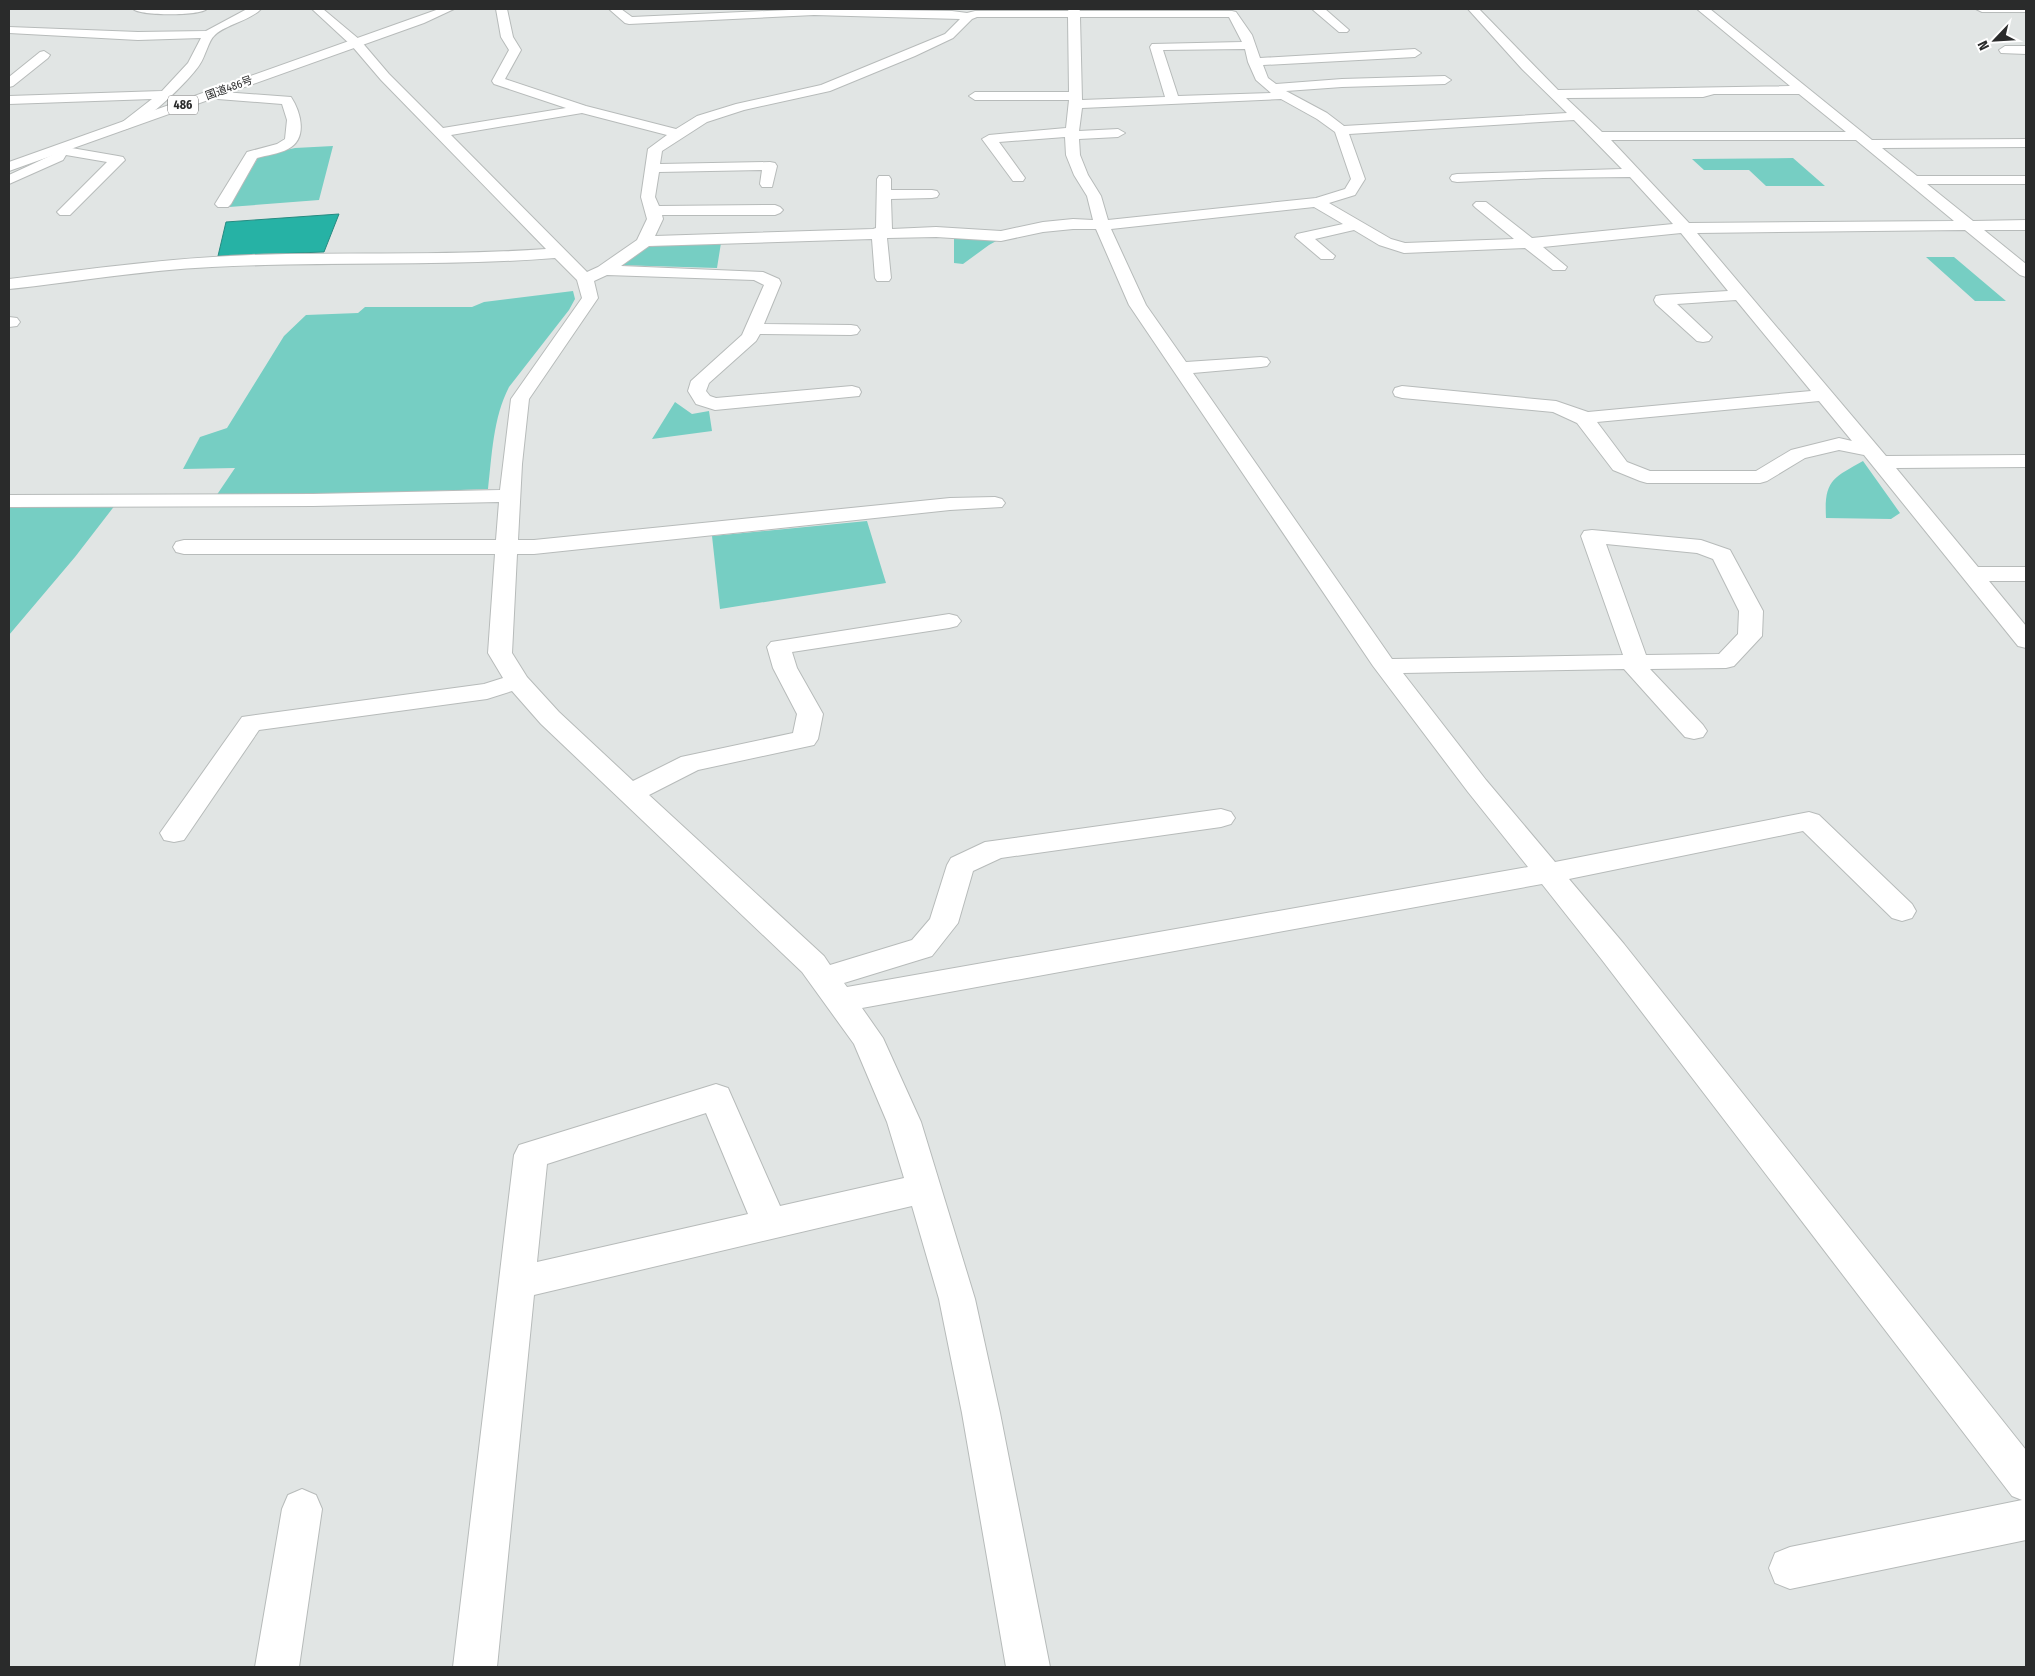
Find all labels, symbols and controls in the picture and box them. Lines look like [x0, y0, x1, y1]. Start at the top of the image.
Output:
north arrow [1970, 15, 2020, 65]
text: N [1974, 38, 1993, 53]
street label: 国道486号 [204, 73, 254, 103]
road number: 486 [168, 96, 198, 114]

